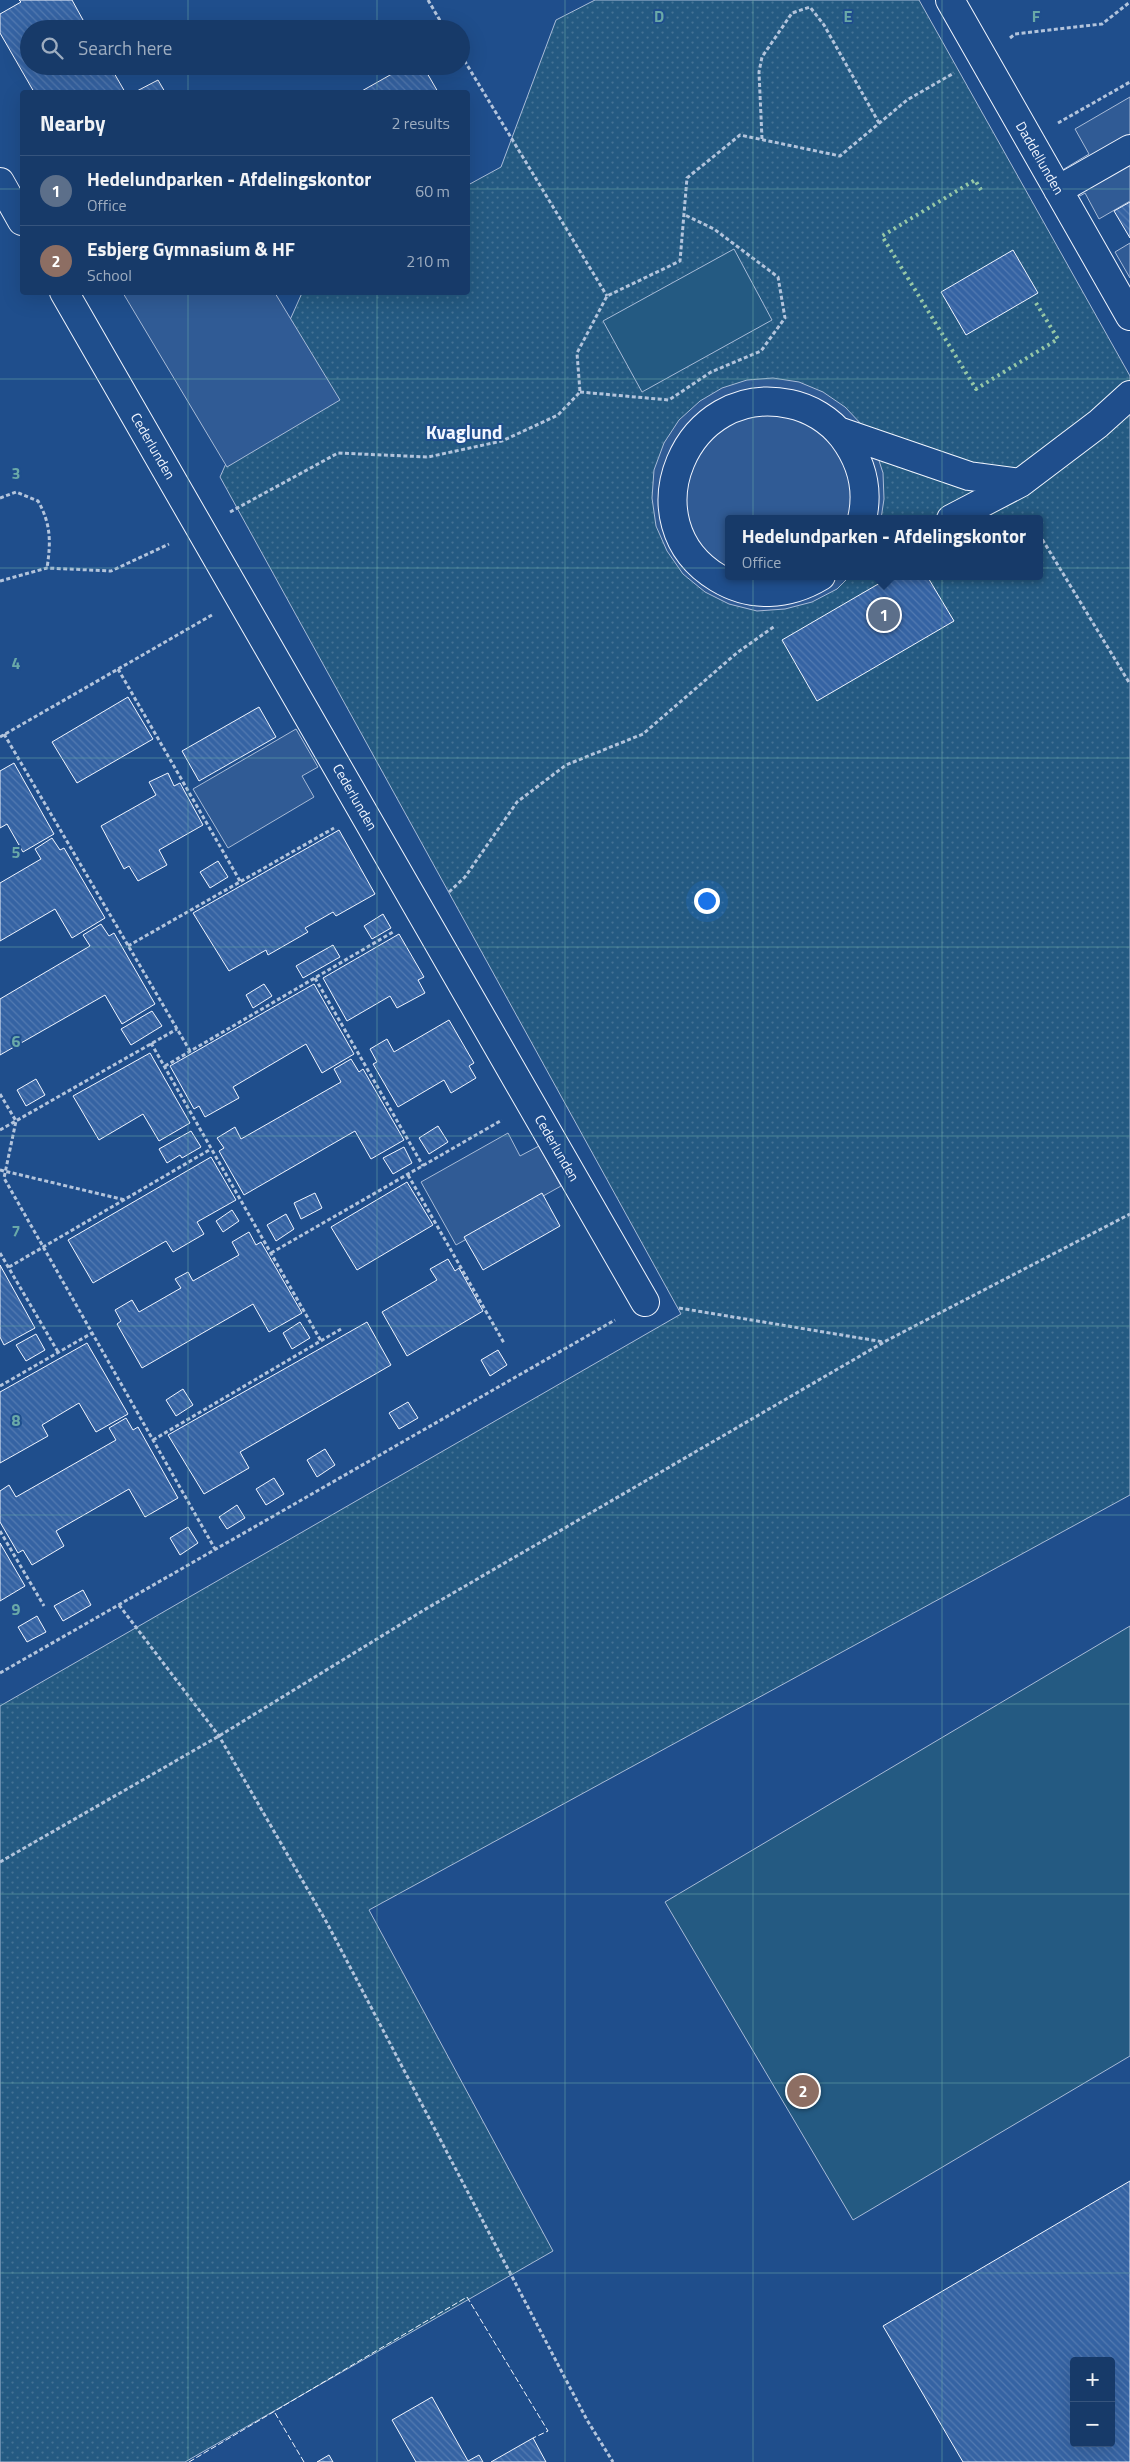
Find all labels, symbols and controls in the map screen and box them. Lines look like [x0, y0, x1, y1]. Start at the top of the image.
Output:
text: D [654, 4, 664, 28]
text: E [844, 4, 853, 28]
text: F [1032, 4, 1041, 28]
search box [20, 20, 470, 75]
text: Search here [78, 33, 172, 62]
icon: search [38, 34, 66, 62]
text: Nearby [40, 107, 105, 139]
text: 2 results [391, 111, 450, 135]
street label: Daddellunden [1011, 117, 1070, 198]
text: Hedelundparken - Afdelingskontor [87, 164, 371, 193]
text: 1 [52, 179, 60, 203]
text: 60 m [415, 179, 450, 203]
text: Office [87, 193, 127, 217]
text: Esbjerg Gymnasium & HF [87, 234, 295, 263]
text: 2 [52, 249, 60, 273]
text: 210 m [406, 249, 450, 273]
text: School [87, 263, 132, 287]
street label: Cederlunden [126, 408, 181, 483]
district label: Kvaglund [426, 417, 502, 446]
text: 3 [12, 461, 20, 485]
popup [725, 515, 1043, 580]
text: Hedelundparken - Afdelingskontor [742, 521, 1026, 550]
text: Office [742, 550, 781, 574]
pin: 1 [868, 596, 900, 634]
text: 4 [12, 651, 21, 675]
street label: Cederlunden [328, 759, 383, 834]
text: 5 [12, 840, 21, 864]
your location [694, 888, 720, 914]
text: 6 [12, 1029, 21, 1053]
street label: Cederlunden [530, 1110, 585, 1185]
text: 7 [12, 1219, 20, 1243]
text: 8 [12, 1408, 21, 1432]
text: 9 [12, 1597, 21, 1621]
pin: 2 [787, 2072, 819, 2110]
map controls [1070, 2357, 1115, 2447]
button: + [1070, 2357, 1115, 2402]
button: − [1070, 2402, 1115, 2447]

